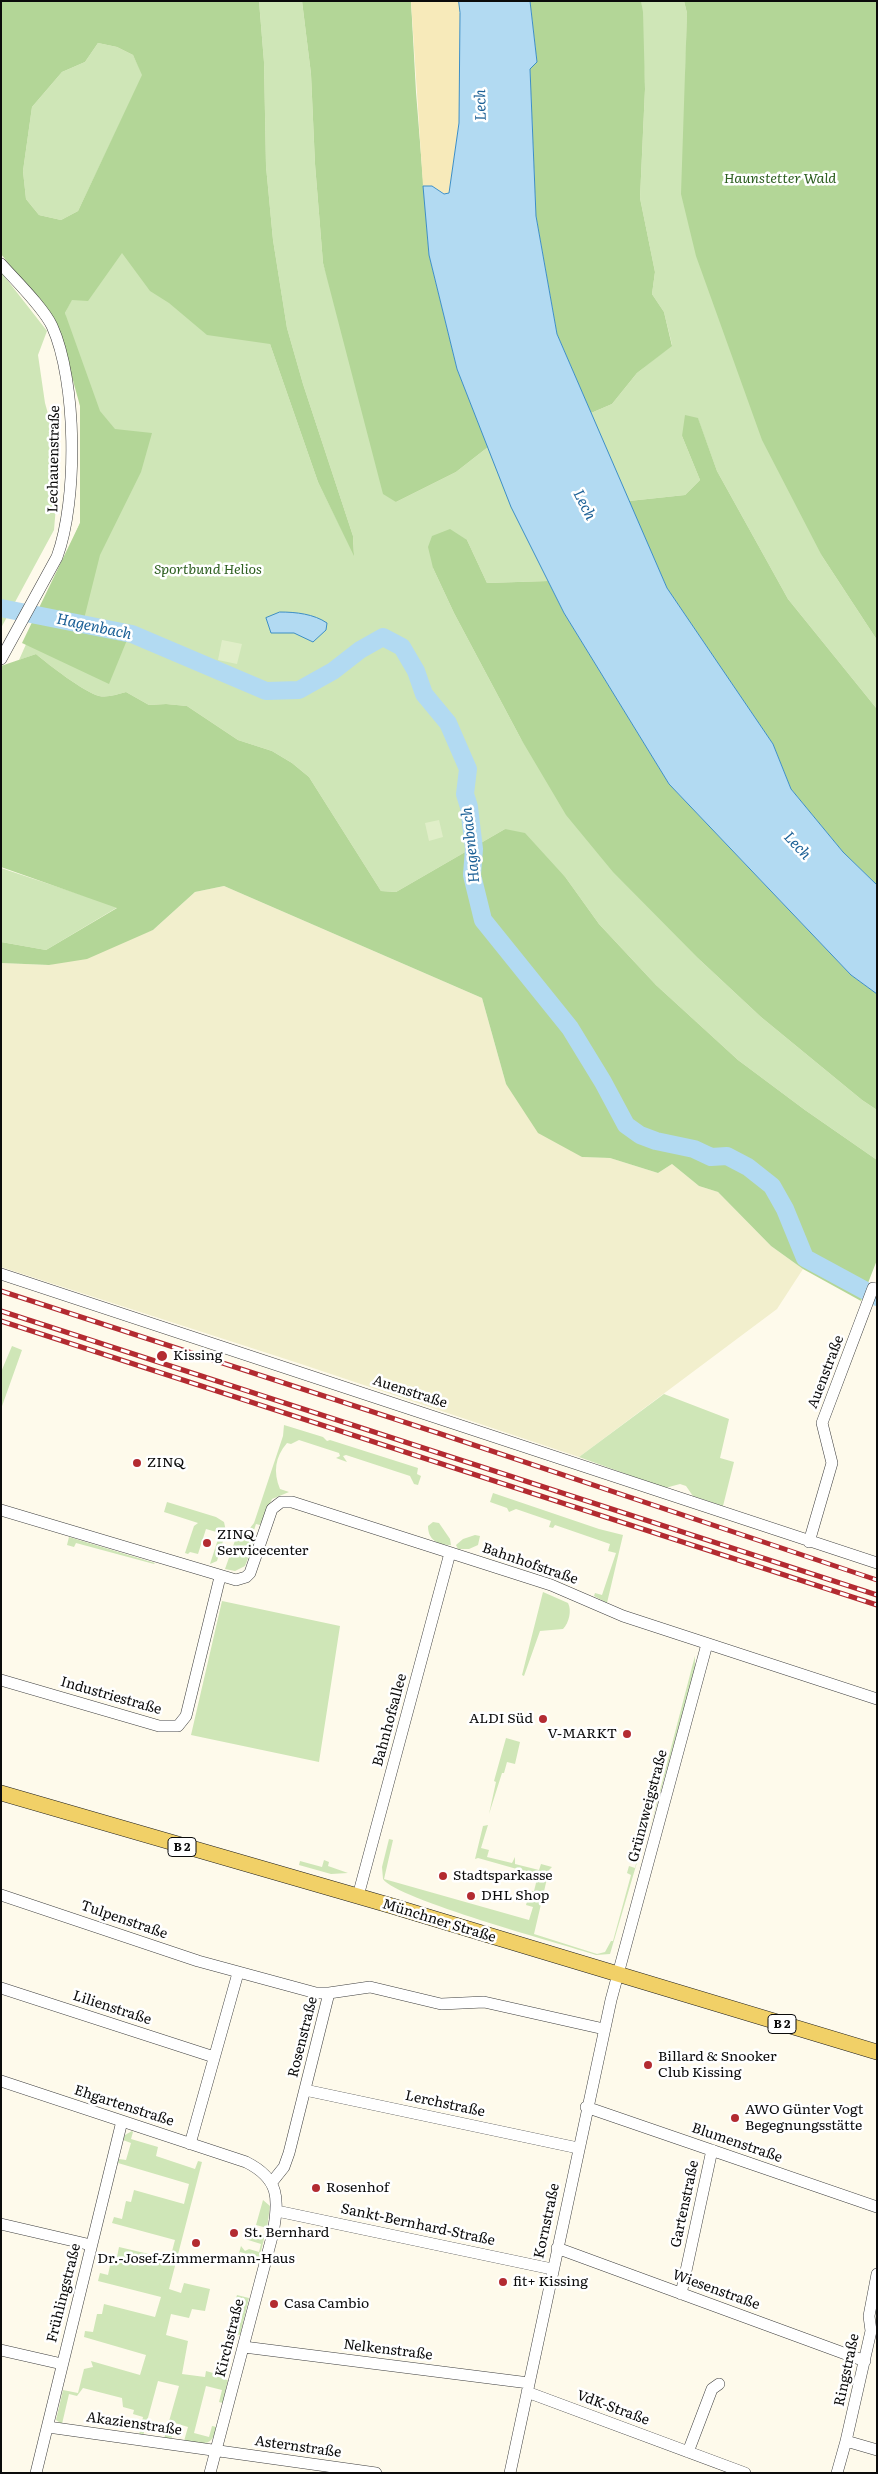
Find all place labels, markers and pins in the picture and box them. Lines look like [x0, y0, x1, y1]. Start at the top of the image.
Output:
place label: Kissing [173, 1348, 223, 1364]
marker: Kissing [155, 1349, 169, 1363]
place label: ZINQ [147, 1455, 184, 1471]
marker: ZINQ [131, 1457, 143, 1469]
place label: ZINQ Servicecenter [217, 1527, 308, 1560]
marker: ZINQ Servicecenter [201, 1537, 213, 1549]
place label: ALDI Süd [469, 1711, 533, 1727]
marker: ALDI Süd [537, 1713, 549, 1725]
place label: V-MARKT [547, 1726, 617, 1742]
marker: V-MARKT [621, 1728, 633, 1740]
place label: Stadtsparkasse [453, 1868, 553, 1884]
marker: Stadtsparkasse [437, 1870, 449, 1882]
place label: DHL Shop [481, 1888, 549, 1904]
marker: DHL Shop [465, 1890, 477, 1902]
place label: Billard & Snooker Club Kissing [658, 2049, 777, 2082]
marker: Billard & Snooker Club Kissing [642, 2059, 654, 2071]
place label: AWO Günter Vogt Begegnungsstätte [745, 2102, 863, 2134]
marker: AWO Günter Vogt Begegnungsstätte [729, 2112, 741, 2124]
place label: Rosenhof [326, 2180, 389, 2196]
marker: Rosenhof [310, 2182, 322, 2194]
place label: St. Bernhard [244, 2225, 329, 2241]
marker: St. Bernhard [228, 2227, 240, 2239]
marker: Dr.-Josef-Zimmermann-Haus [190, 2237, 202, 2249]
place label: Dr.-Josef-Zimmermann-Haus [97, 2251, 295, 2267]
place label: fit+ Kissing [513, 2274, 588, 2290]
marker: fit+ Kissing [497, 2276, 509, 2288]
place label: Casa Cambio [284, 2296, 369, 2312]
marker: Casa Cambio [268, 2298, 280, 2310]

